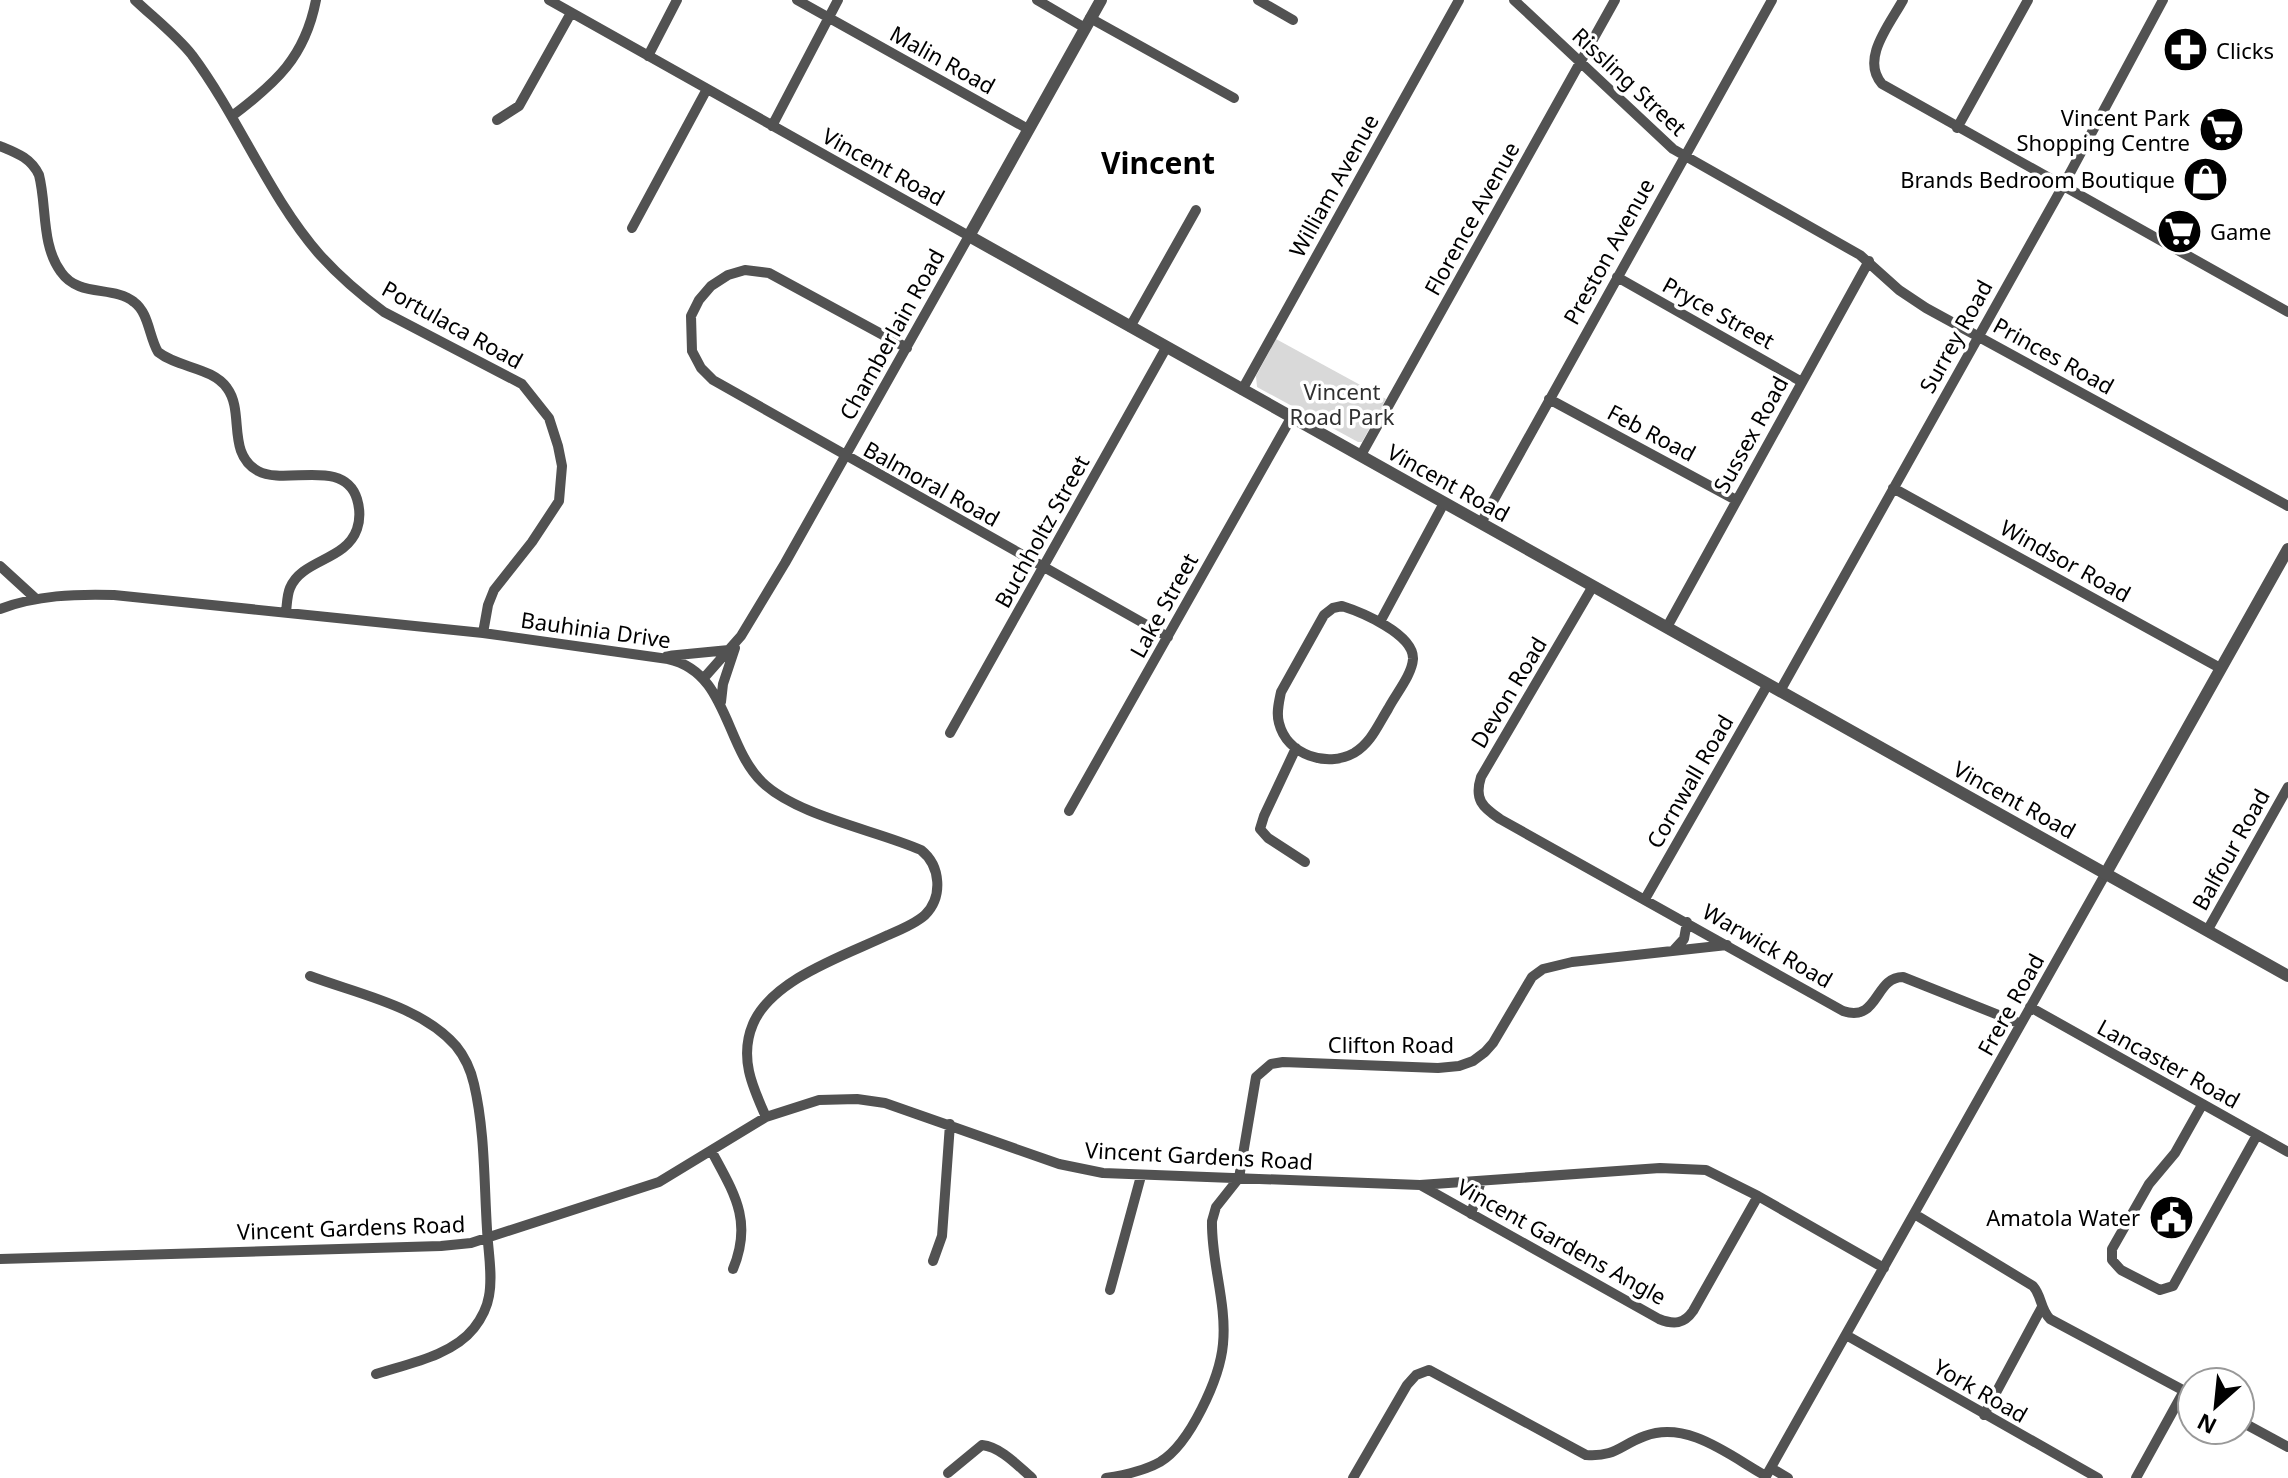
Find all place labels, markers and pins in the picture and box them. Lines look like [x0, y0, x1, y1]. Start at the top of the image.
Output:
pharmacy icon: Clicks [2161, 26, 2209, 74]
place label: Clicks [2216, 35, 2274, 65]
place label: Vincent Park Shopping Centre [2017, 102, 2190, 157]
supermarket icon: Vincent Park Shopping Centre [2197, 106, 2245, 154]
shop icon: Brands Bedroom Boutique [2182, 155, 2230, 203]
place label: Brands Bedroom Boutique [1900, 164, 2175, 194]
supermarket icon: Game [2155, 207, 2203, 255]
place label: Game [2210, 216, 2271, 246]
public building icon: Amatola Water [2147, 1193, 2195, 1241]
place label: Amatola Water [1986, 1202, 2140, 1232]

